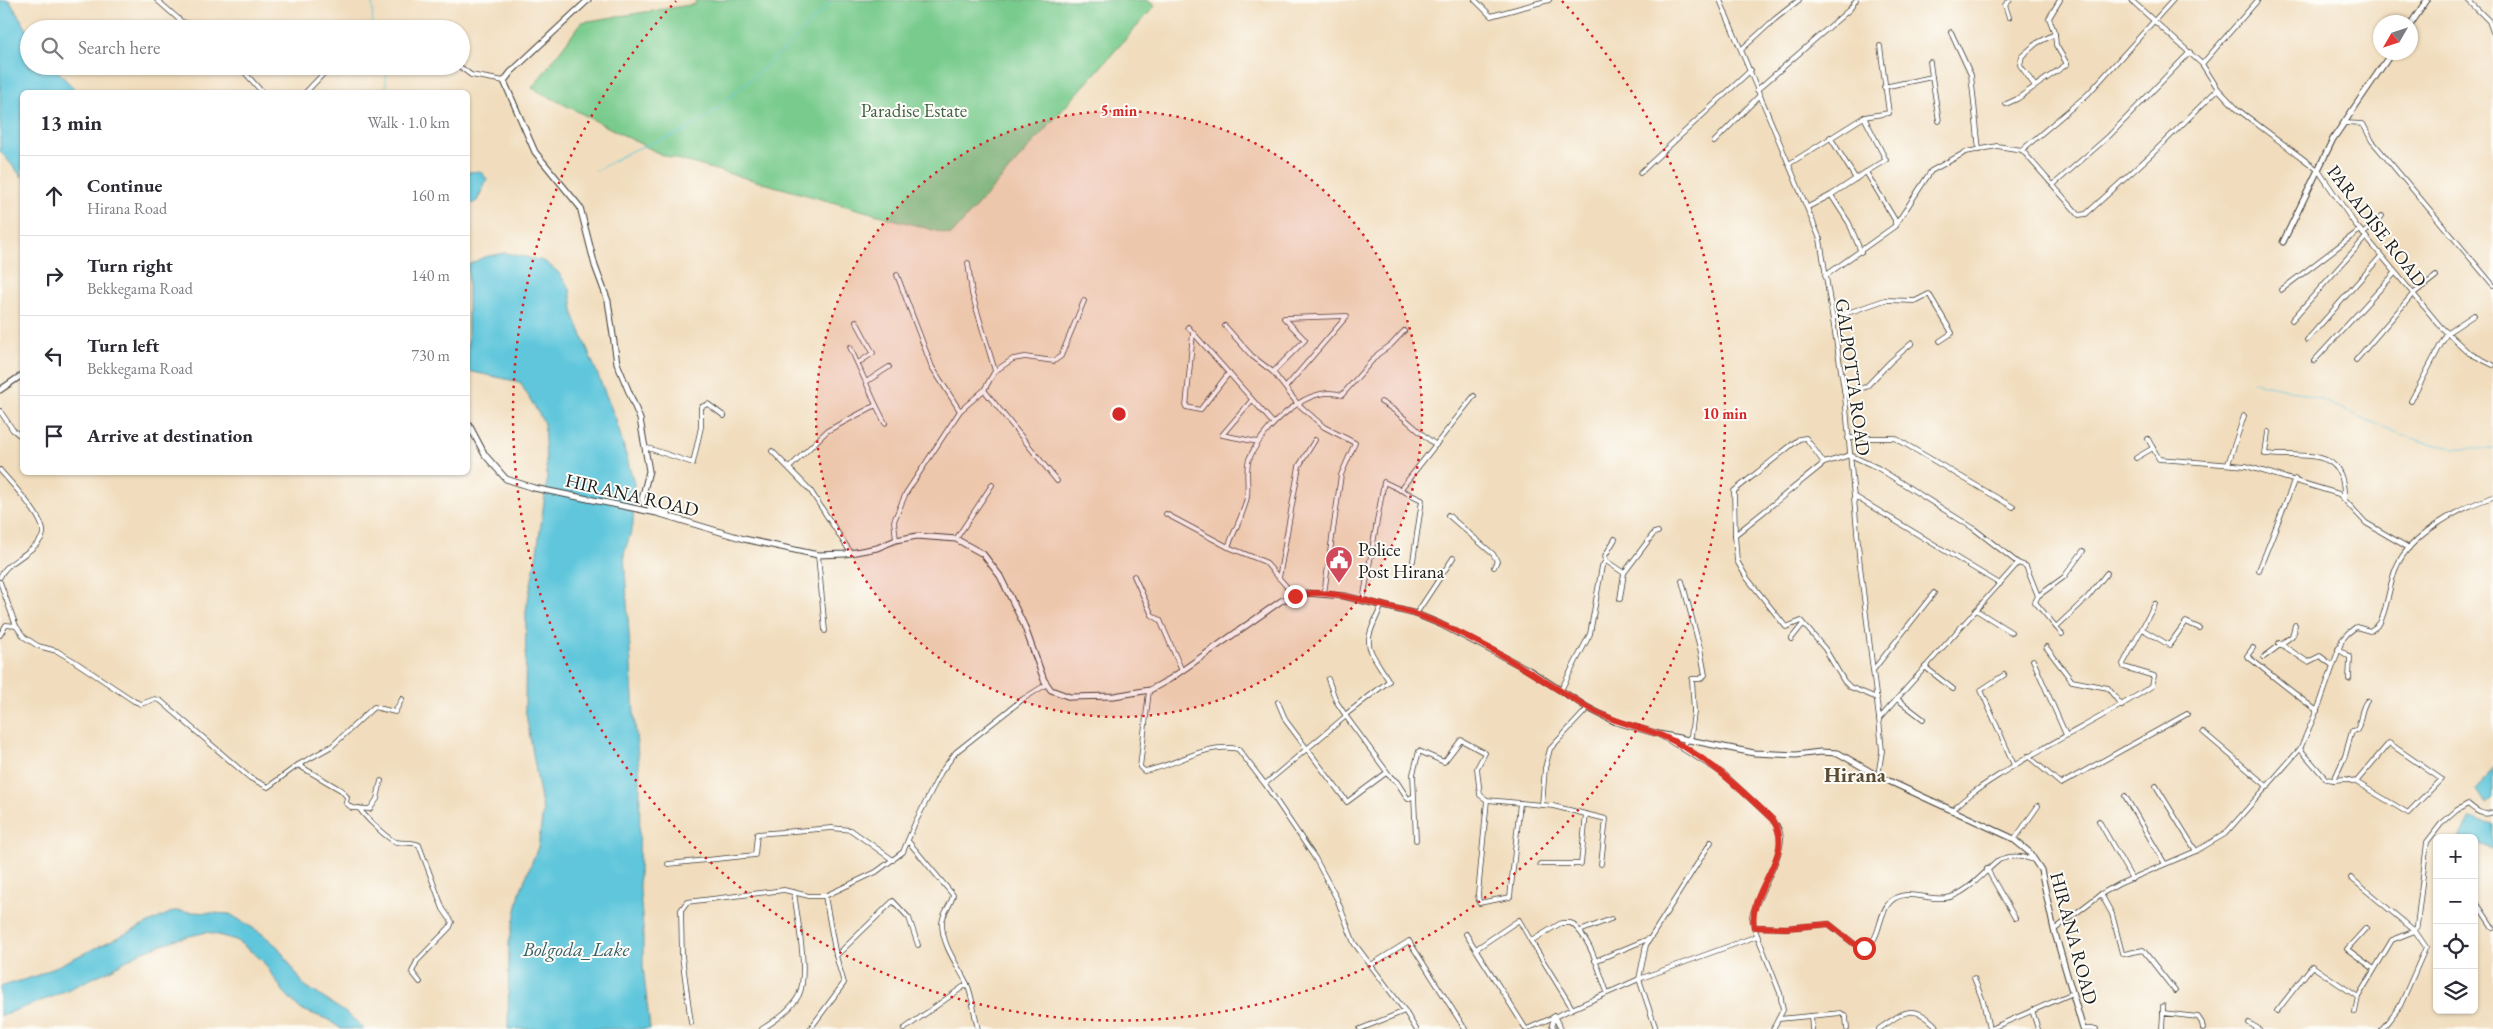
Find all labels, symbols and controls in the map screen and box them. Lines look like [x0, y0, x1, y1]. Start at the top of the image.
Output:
north arrow [2373, 15, 2418, 60]
search box [20, 20, 470, 75]
icon: search [38, 34, 66, 62]
text: Search here [78, 35, 160, 60]
park label: Paradise Estate [861, 98, 967, 123]
text: 5 min [1101, 101, 1138, 120]
text: 13 min [40, 109, 102, 136]
text: Walk · 1.0 km [367, 112, 450, 133]
street label: PARADISE ROAD [2321, 160, 2433, 292]
text: Continue [87, 173, 162, 198]
icon: ahead [40, 182, 68, 210]
text: 160 m [411, 185, 450, 206]
text: Hirana Road [87, 198, 167, 219]
text: Turn right [87, 253, 173, 278]
icon: right [40, 262, 68, 290]
text: 140 m [411, 265, 450, 286]
text: Bekkegama Road [87, 278, 193, 299]
street label: GALPOTTA ROAD [1830, 297, 1876, 457]
text: Turn left [87, 333, 159, 358]
icon: left [40, 342, 68, 370]
text: 730 m [411, 345, 450, 366]
text: Bekkegama Road [87, 358, 193, 379]
text: 10 min [1703, 404, 1748, 423]
centre of rings [1110, 405, 1128, 423]
icon: arrive [40, 422, 68, 450]
text: Arrive at destination [87, 423, 253, 448]
street label: HIRANA ROAD [563, 467, 701, 523]
place label: Police Post Hirana [1358, 537, 1445, 584]
public building icon: Police Post Hirana [1324, 545, 1354, 584]
route end [1284, 585, 1307, 608]
district label: Hirana [1824, 761, 1887, 788]
map controls [2433, 834, 2478, 1014]
button: + [2433, 834, 2478, 879]
street label: HIRANA ROAD [2044, 869, 2104, 1007]
button: − [2433, 879, 2478, 924]
button: locate [2433, 924, 2478, 969]
water label: Bolgoda_Lake [522, 936, 630, 962]
route start [1853, 937, 1876, 960]
button: layers [2433, 969, 2478, 1014]

